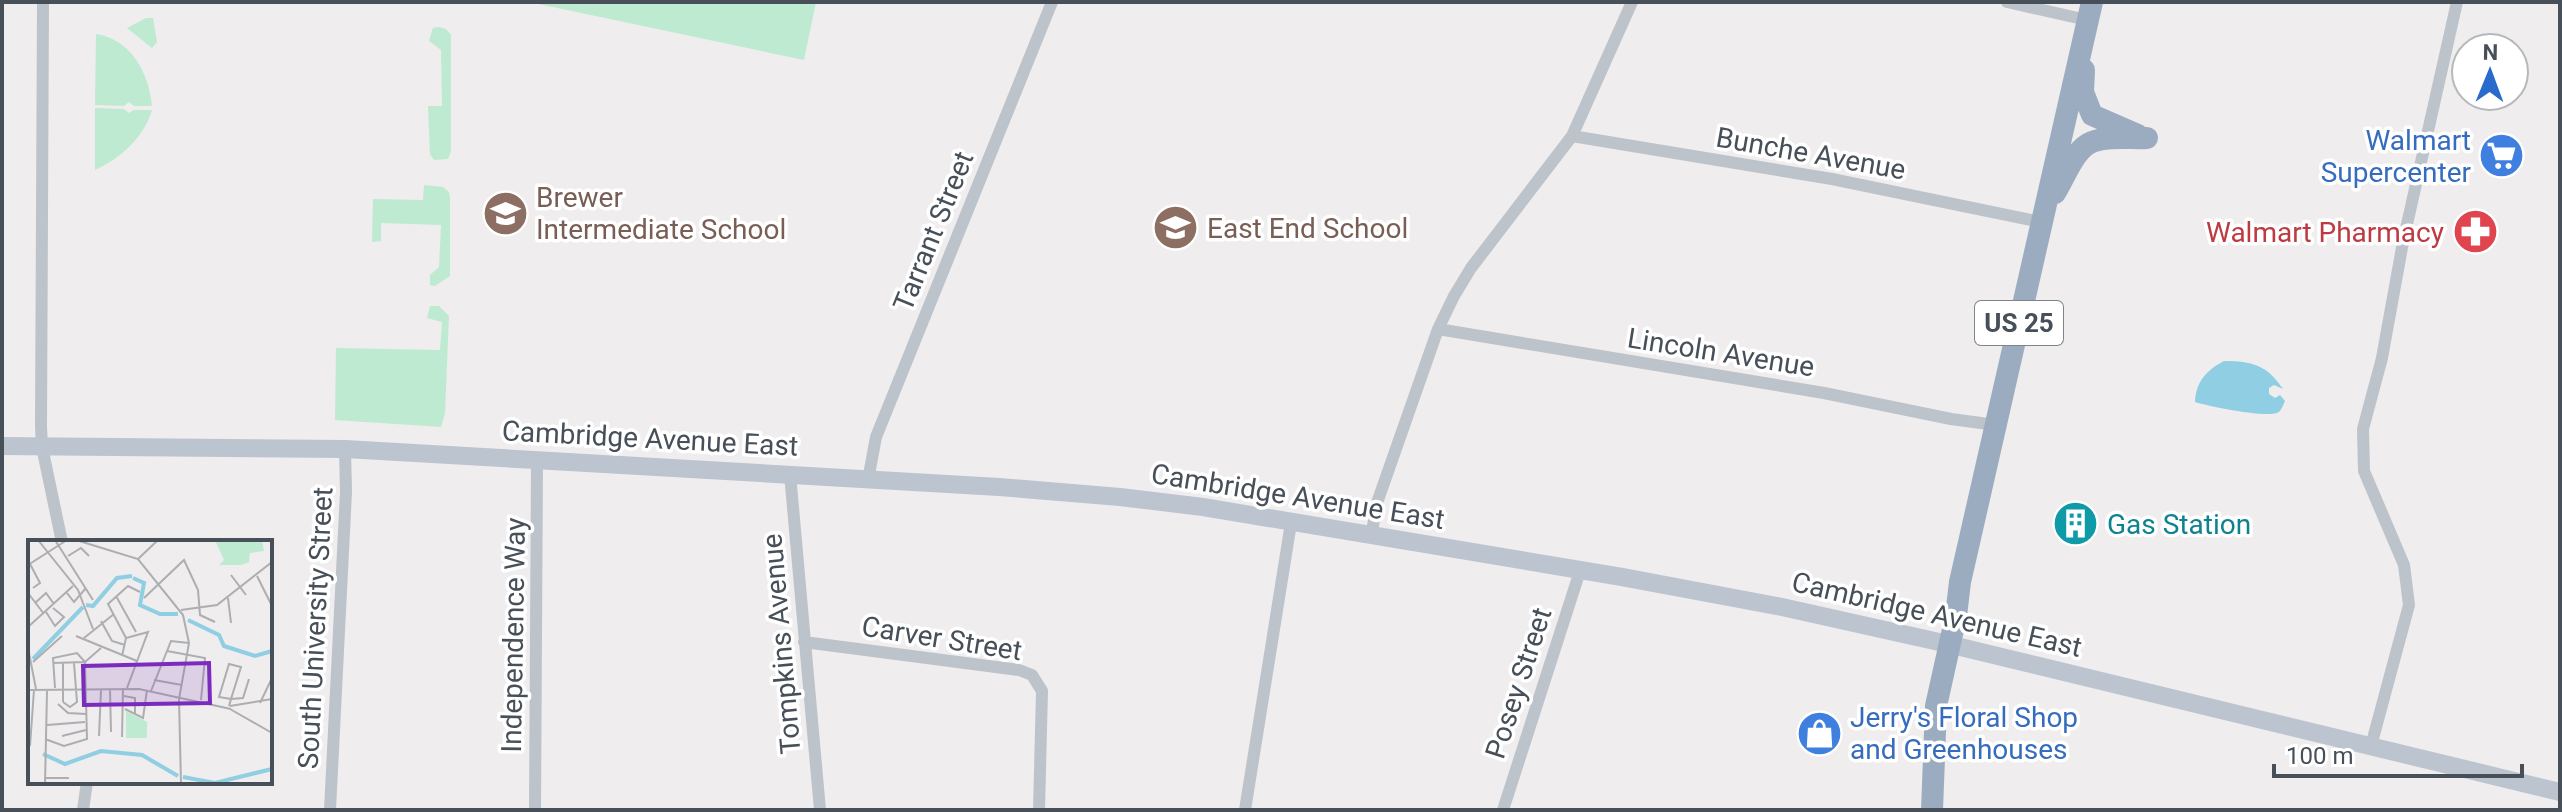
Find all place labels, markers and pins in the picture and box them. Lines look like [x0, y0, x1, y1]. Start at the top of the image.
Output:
place label: Walmart Supercenter [2321, 124, 2472, 189]
supermarket icon: Walmart Supercenter [2478, 132, 2526, 180]
place label: Brewer Intermediate School [536, 181, 786, 246]
school or university icon: Brewer Intermediate School [481, 189, 529, 237]
school or university icon: East End School [1152, 204, 1200, 252]
pharmacy icon: Walmart Pharmacy [2451, 208, 2499, 256]
place label: East End School [1207, 212, 1408, 245]
place label: Walmart Pharmacy [2206, 216, 2444, 249]
building icon: Gas Station [2052, 500, 2100, 548]
place label: Gas Station [2107, 508, 2251, 541]
place label: Jerry's Floral Shop and Greenhouses [1850, 701, 2078, 766]
shop icon: Jerry's Floral Shop and Greenhouses [1795, 709, 1843, 757]

